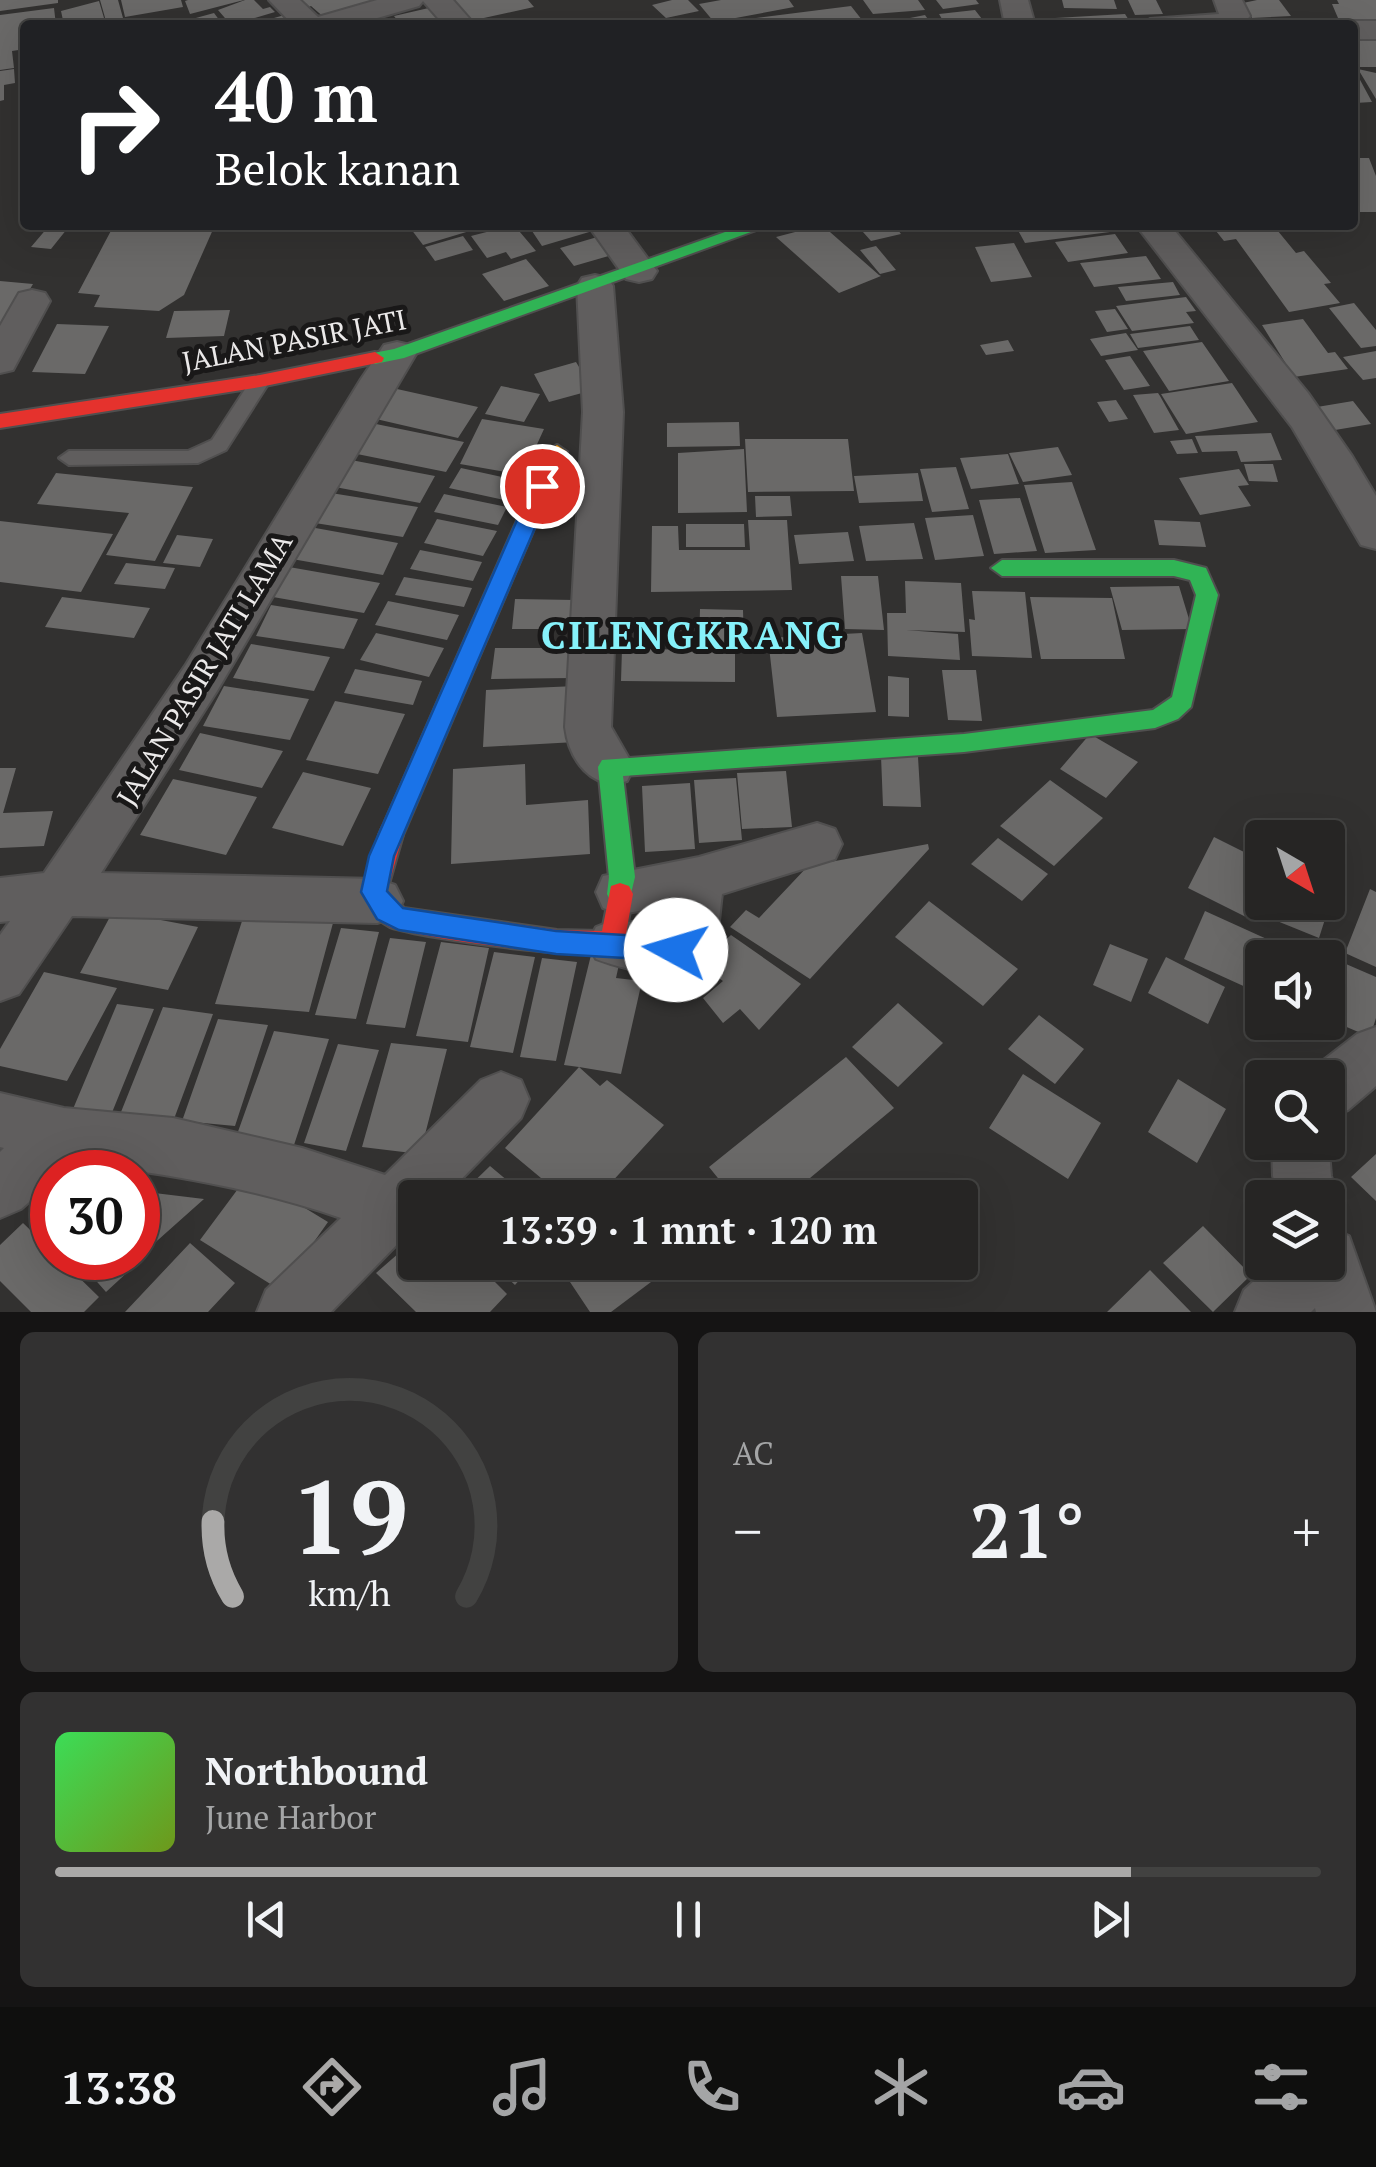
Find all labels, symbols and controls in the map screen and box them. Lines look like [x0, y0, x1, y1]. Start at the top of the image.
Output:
text: 40 m [215, 49, 378, 142]
icon: right [50, 60, 180, 190]
text: Belok kanan [215, 138, 460, 198]
street label: JALAN PASIR JATI [179, 300, 409, 380]
pin [500, 444, 585, 529]
icon: arrive [515, 459, 570, 514]
street label: JALAN PASIR JATI LAMA [108, 525, 301, 812]
district label: CILENGKRANG [541, 610, 845, 660]
north arrow [1245, 820, 1345, 920]
map controls [1245, 820, 1345, 1280]
position arrow [624, 898, 728, 1002]
button: sound [1245, 940, 1345, 1040]
button: search [1245, 1060, 1345, 1160]
speed limit sign: 30 [30, 1150, 160, 1280]
button: layers [1245, 1180, 1345, 1280]
text: 13:39 · 1 mnt · 120 m [499, 1205, 877, 1255]
text: AC [733, 1432, 774, 1474]
text: 19 [290, 1446, 408, 1584]
text: 21° [969, 1480, 1085, 1579]
text: − [733, 1494, 762, 1567]
text: + [1292, 1494, 1321, 1567]
text: km/h [308, 1569, 390, 1616]
text: Northbound [205, 1746, 428, 1796]
text: June Harbor [205, 1796, 376, 1838]
icon: previous [239, 1892, 294, 1947]
icon: pause [661, 1892, 716, 1947]
icon: next [1083, 1892, 1138, 1947]
icon: directions [297, 2052, 367, 2122]
icon: music [487, 2052, 557, 2122]
icon: phone [677, 2052, 747, 2122]
icon: climate [866, 2052, 936, 2122]
icon: car [1056, 2052, 1126, 2122]
icon: filters [1246, 2052, 1316, 2122]
text: 13:38 [60, 2057, 177, 2117]

